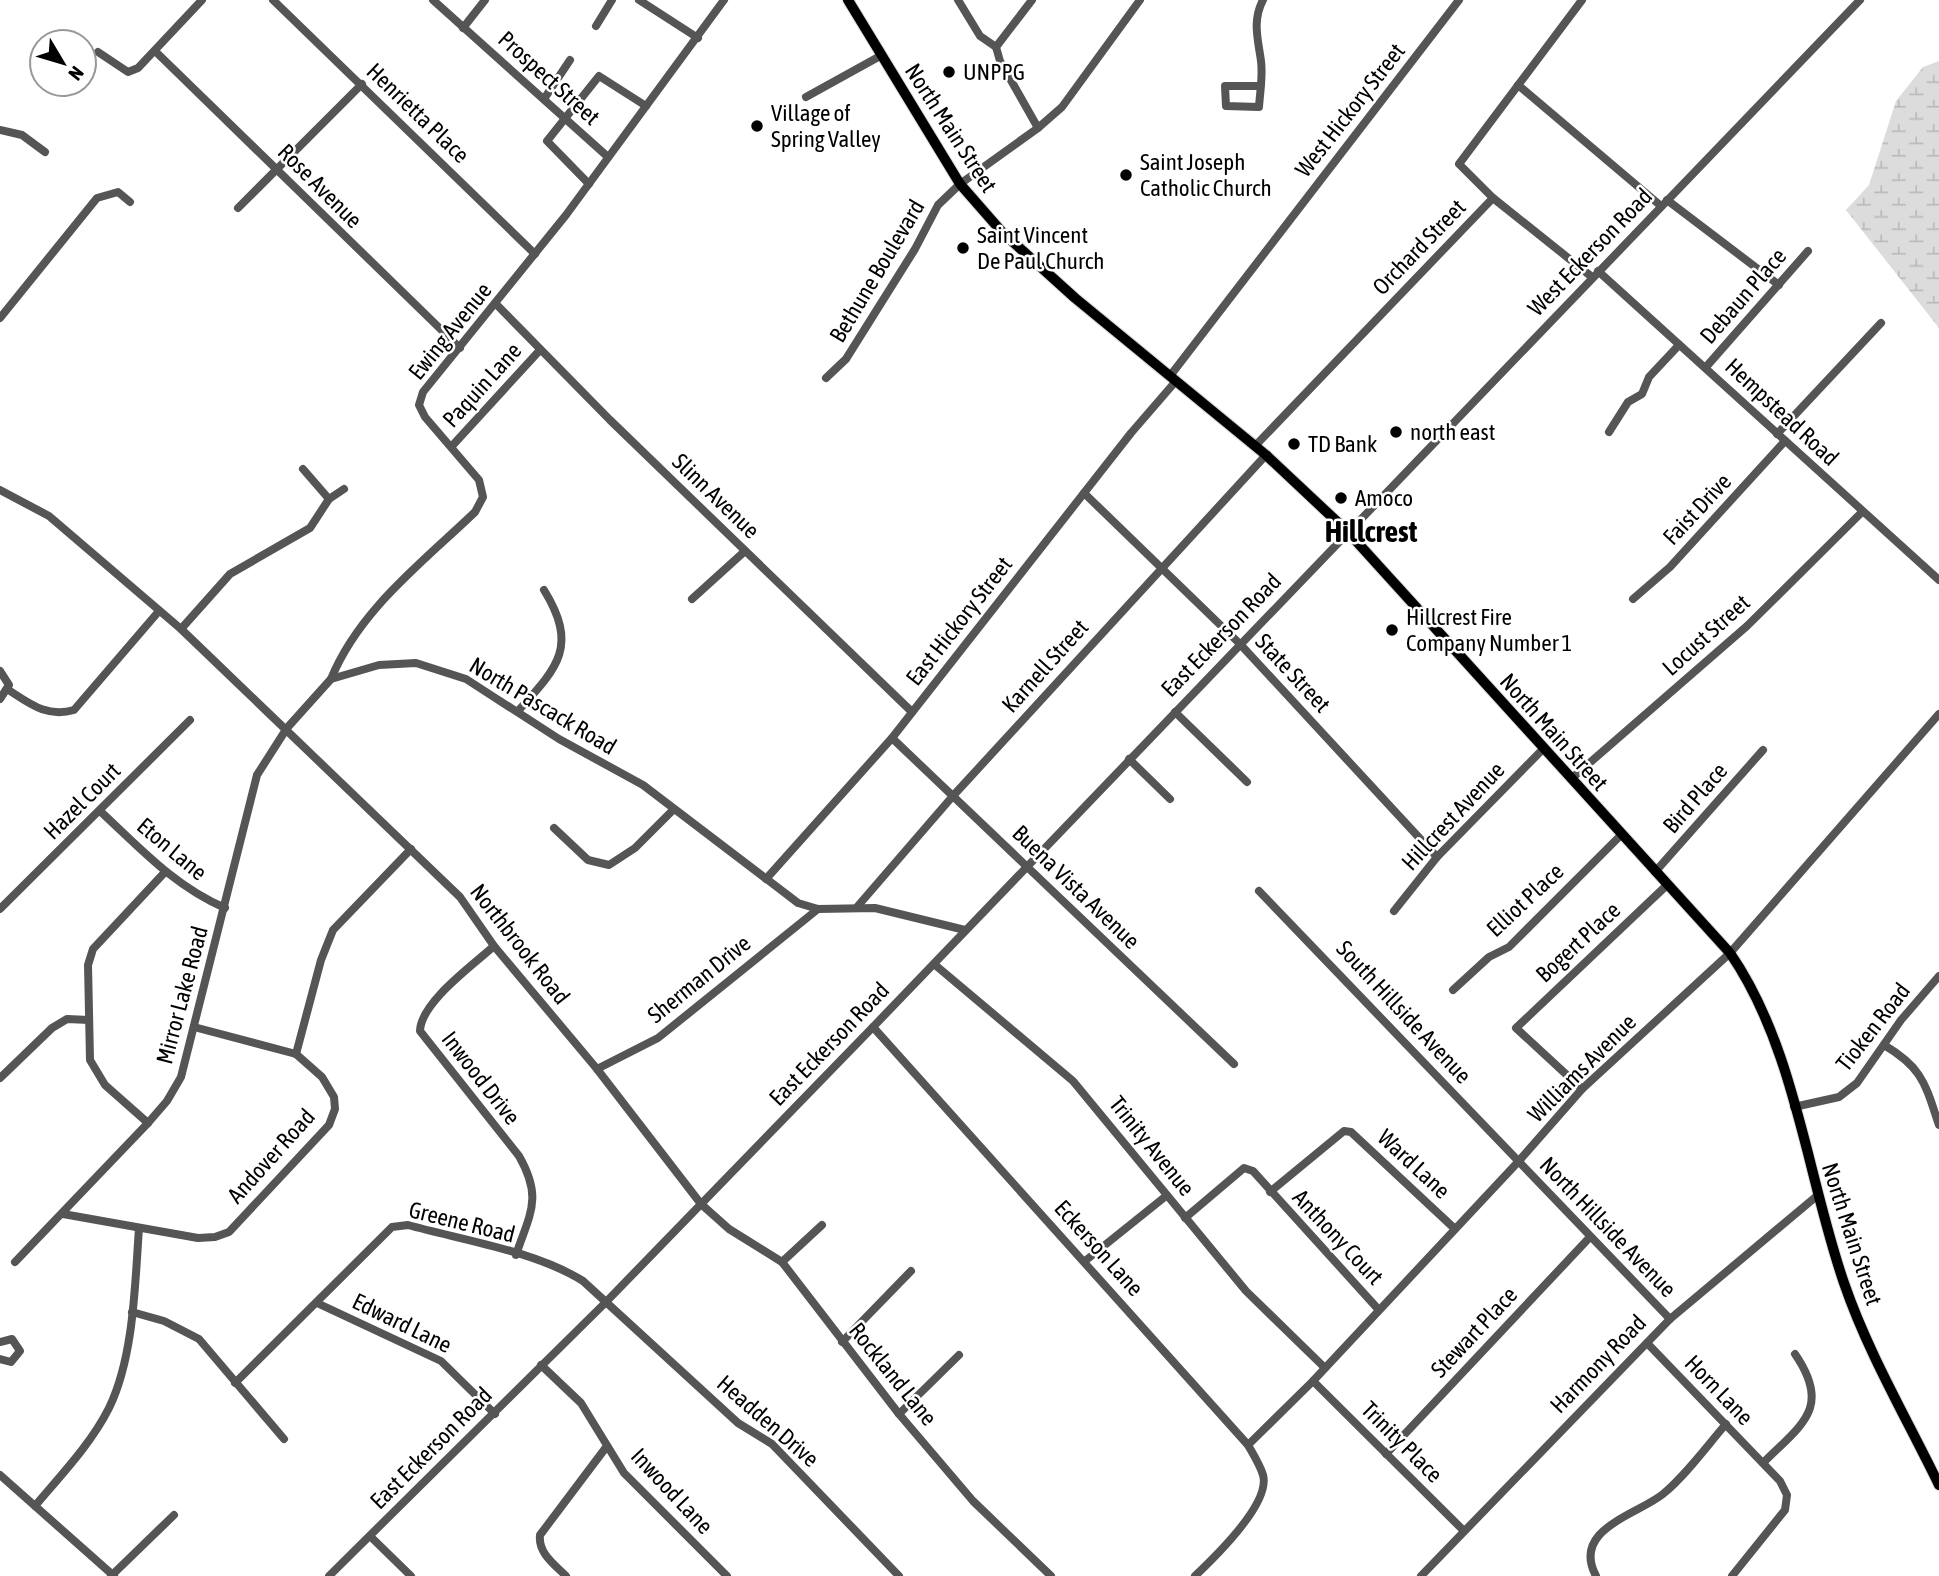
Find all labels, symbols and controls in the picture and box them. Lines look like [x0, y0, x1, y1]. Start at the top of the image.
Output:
street label: Prospect Street [493, 26, 605, 130]
north arrow [28, 28, 98, 98]
street label: West Hickory Street [1290, 38, 1410, 182]
street label: Henrietta Place [362, 58, 474, 168]
street label: North Main Street [900, 59, 1002, 197]
place label: UNPPG [963, 59, 1025, 85]
text: N [64, 62, 89, 85]
marker: UNPPG [941, 64, 957, 80]
place label: Village of Spring Valley [771, 100, 881, 152]
marker: Village of Spring Valley [749, 118, 765, 134]
street label: Rose Avenue [273, 139, 367, 233]
place label: Saint Joseph Catholic Church [1140, 149, 1272, 201]
marker: Saint Joseph Catholic Church [1118, 167, 1134, 183]
street label: West Eckerson Road [1523, 183, 1657, 321]
street label: Orchard Street [1367, 194, 1471, 300]
street label: Bethune Boulevard [824, 195, 930, 347]
place label: Saint Vincent De Paul Church [977, 222, 1104, 274]
marker: Saint Vincent De Paul Church [955, 240, 971, 256]
street label: Debaun Place [1695, 243, 1791, 349]
street label: Ewing Avenue [403, 277, 497, 385]
street label: Paquin Lane [437, 338, 527, 432]
street label: Hempstead Road [1720, 353, 1844, 471]
place label: north east [1410, 419, 1495, 445]
marker: north east [1388, 424, 1404, 440]
place label: TD Bank [1308, 431, 1377, 457]
marker: TD Bank [1286, 436, 1302, 452]
street label: Slinn Avenue [667, 448, 765, 544]
street label: Faist Drive [1658, 468, 1736, 550]
place label: Amoco [1355, 485, 1413, 511]
marker: Amoco [1333, 490, 1349, 506]
district label: Hillcrest [1325, 514, 1418, 548]
street label: East Hickory Street [901, 552, 1017, 690]
street label: East Eckerson Road [1156, 568, 1286, 702]
street label: Locust Street [1657, 589, 1755, 681]
place label: Hillcrest Fire Company Number 1 [1406, 604, 1572, 656]
street label: Karnell Street [997, 614, 1093, 718]
marker: Hillcrest Fire Company Number 1 [1384, 622, 1400, 638]
street label: State Street [1250, 629, 1336, 717]
street label: North Pascack Road [465, 652, 621, 760]
street label: North Main Street [1495, 668, 1613, 796]
street label: Hazel Court [38, 757, 126, 845]
street label: Hillcrest Avenue [1396, 757, 1510, 875]
street label: Bird Place [1658, 758, 1732, 838]
street label: Eton Lane [132, 813, 212, 885]
street label: Buena Vista Avenue [1007, 820, 1145, 954]
street label: Elliot Place [1481, 858, 1569, 942]
street label: Northbrook Road [465, 879, 575, 1009]
street label: Bogert Place [1531, 897, 1625, 987]
street label: Mirror Lake Road [151, 923, 213, 1067]
street label: Sherman Drive [643, 930, 755, 1028]
street label: South Hillside Avenue [1331, 936, 1477, 1088]
street label: East Eckerson Road [764, 977, 894, 1111]
street label: Tioken Road [1831, 978, 1915, 1076]
street label: Williams Avenue [1523, 1009, 1641, 1127]
street label: Inwood Drive [437, 1026, 525, 1130]
street label: Trinity Avenue [1104, 1091, 1200, 1201]
street label: Andover Road [222, 1104, 320, 1208]
street label: Ward Lane [1373, 1124, 1455, 1204]
street label: North Hillside Avenue [1535, 1152, 1681, 1302]
street label: North Main Street [1817, 1160, 1887, 1308]
street label: Anthony Court [1287, 1184, 1389, 1290]
street label: Eckerson Lane [1049, 1195, 1149, 1301]
street label: Greene Road [406, 1196, 518, 1248]
street label: Stewart Place [1426, 1282, 1522, 1382]
street label: Edward Lane [348, 1288, 456, 1358]
street label: Harmony Road [1545, 1310, 1651, 1418]
street label: Rockland Lane [844, 1318, 942, 1430]
street label: Horn Lane [1680, 1350, 1758, 1430]
street label: Headden Drive [712, 1370, 824, 1472]
street label: East Eckerson Road [365, 1382, 497, 1514]
street label: Trinity Place [1356, 1396, 1448, 1488]
street label: Inwood Lane [626, 1443, 718, 1539]

